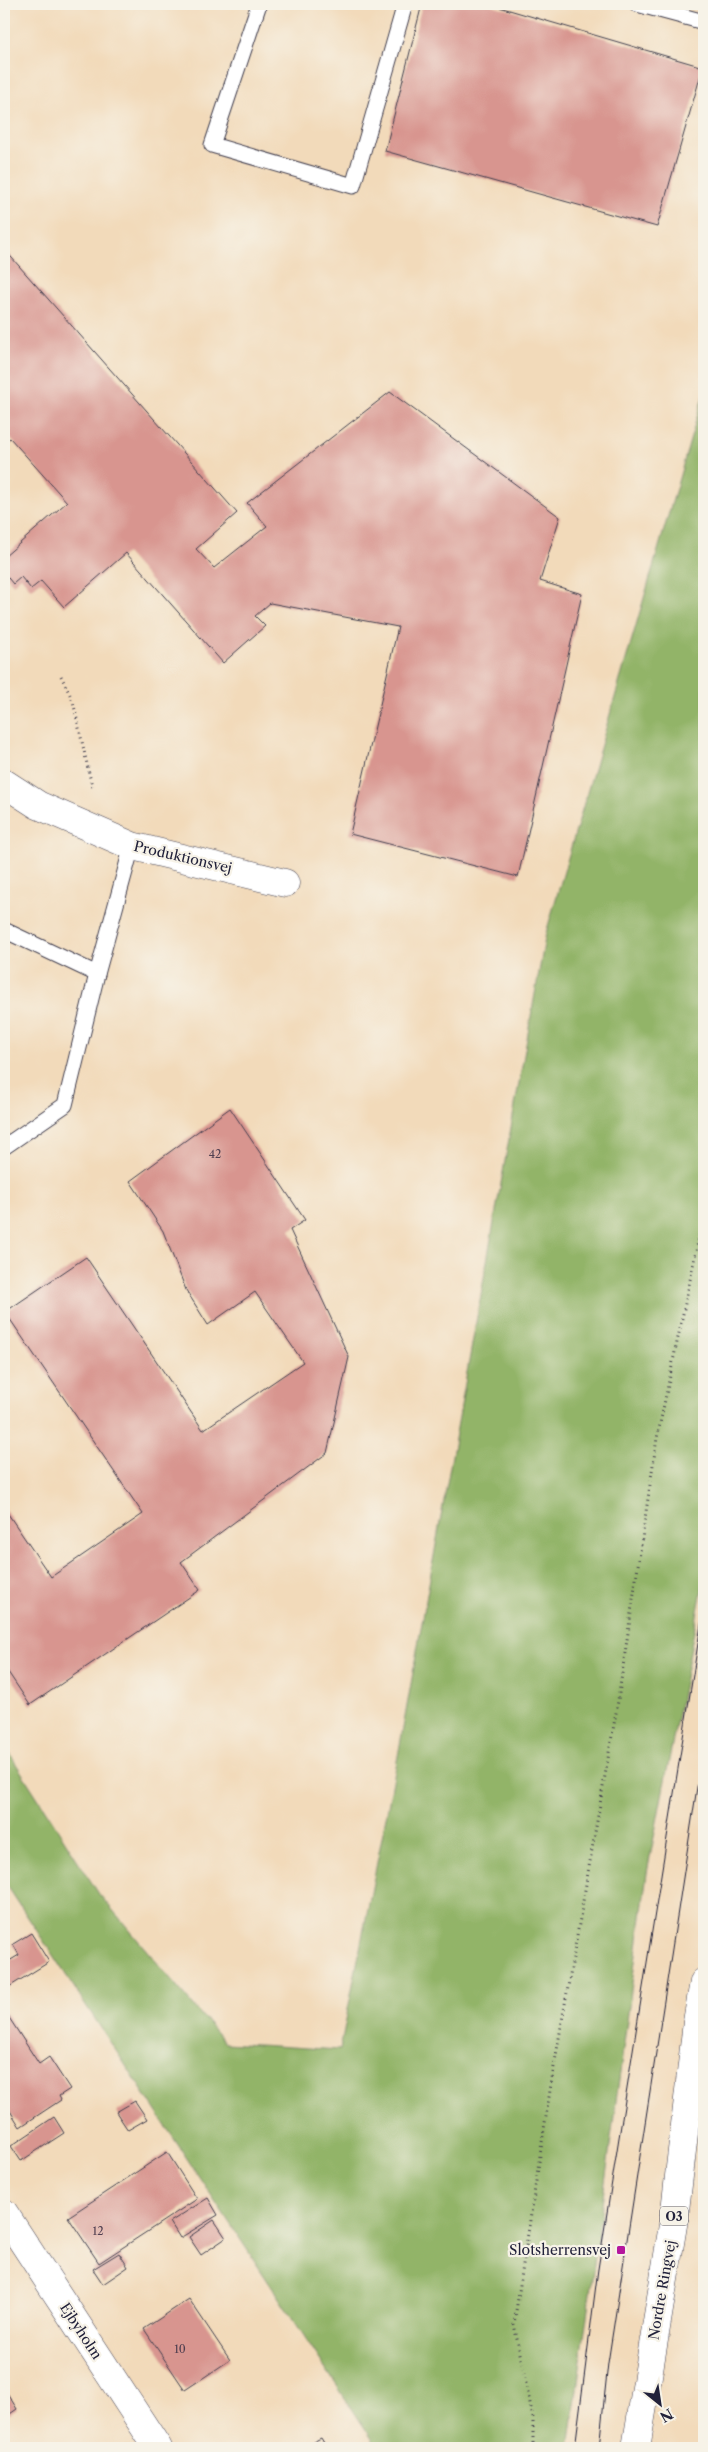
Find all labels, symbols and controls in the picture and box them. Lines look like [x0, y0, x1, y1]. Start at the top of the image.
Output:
street label: Produktionsvej [132, 837, 234, 877]
house number: 42 [209, 1147, 221, 1161]
road number: O3 [660, 2206, 688, 2226]
house number: 12 [93, 2224, 103, 2238]
street label: Nordre Ringvej [644, 2239, 680, 2341]
place label: Slotsherrensvej [509, 2241, 611, 2259]
marker: Slotsherrensvej [615, 2244, 627, 2256]
street label: Ejbyholm [56, 2299, 106, 2363]
house number: 10 [174, 2342, 186, 2356]
north arrow [636, 2380, 686, 2430]
text: N [657, 2404, 676, 2426]

